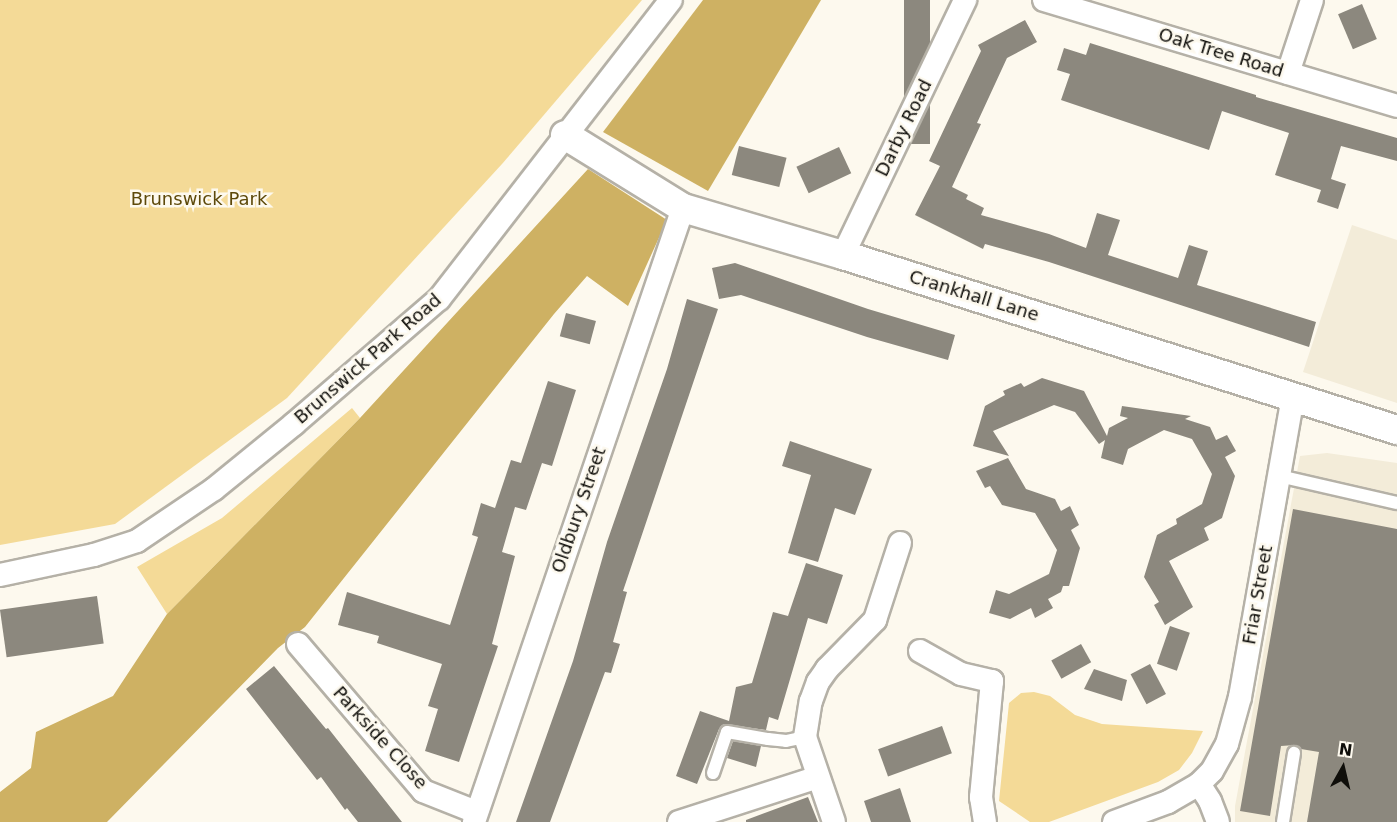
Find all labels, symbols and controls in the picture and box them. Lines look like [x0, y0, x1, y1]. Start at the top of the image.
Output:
street label: Oak Tree Road [1156, 24, 1286, 82]
street label: Darby Road [871, 76, 937, 180]
park label: Brunswick Park [131, 188, 267, 210]
street label: Crankhall Lane [907, 266, 1041, 326]
street label: Brunswick Park Road [290, 289, 446, 429]
street label: Oldbury Street [547, 444, 611, 576]
street label: Friar Street [1239, 544, 1277, 646]
street label: Parkside Close [328, 682, 432, 794]
north arrow [1313, 738, 1373, 798]
text: N [1338, 739, 1354, 760]

